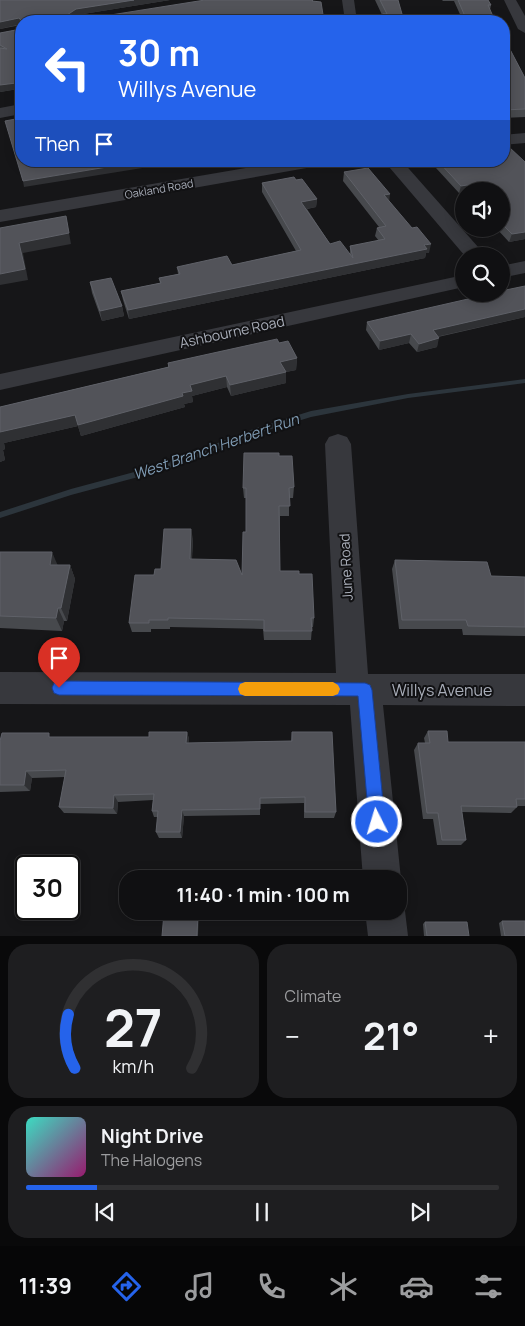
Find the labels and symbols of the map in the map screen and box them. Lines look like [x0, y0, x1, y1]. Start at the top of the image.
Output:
street label: Oakland Road [123, 175, 194, 202]
street label: Ashbourne Road [178, 311, 286, 352]
water label: West Branch Herbert Run [130, 408, 303, 485]
street label: June Road [334, 533, 357, 601]
pin [38, 637, 80, 688]
street label: Willys Avenue [392, 679, 492, 701]
position arrow [350, 795, 402, 847]
speed limit sign: 30 [15, 855, 80, 920]

